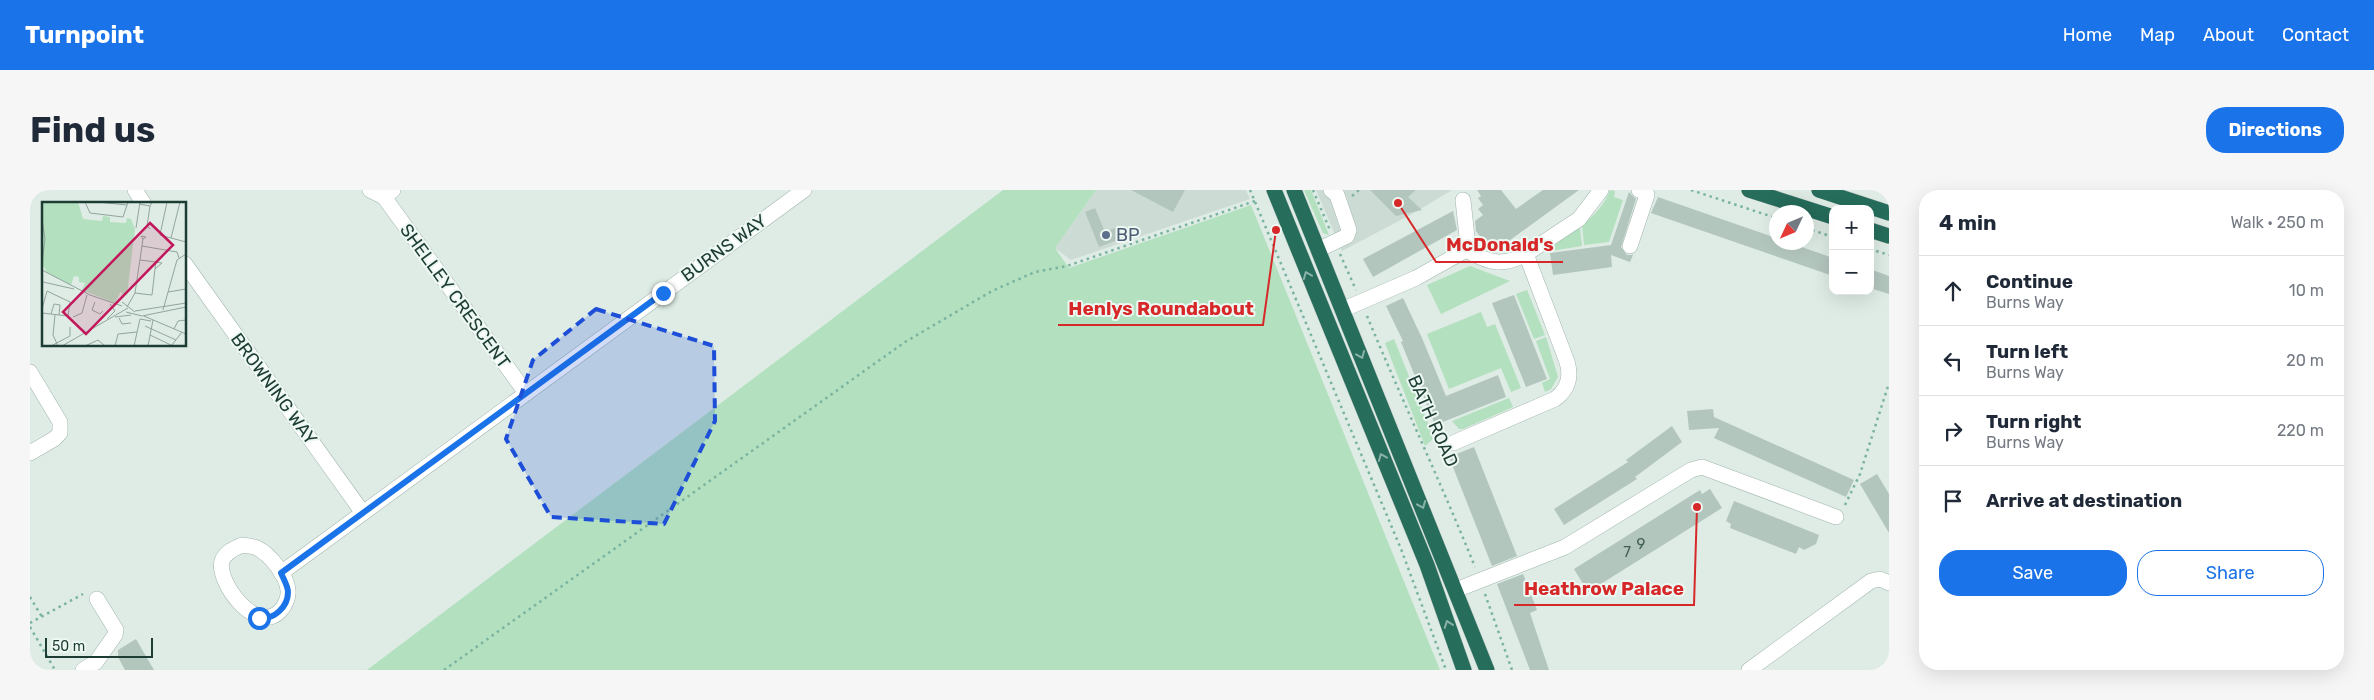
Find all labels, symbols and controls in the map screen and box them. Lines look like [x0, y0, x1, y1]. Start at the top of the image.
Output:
text: Turnpoint [25, 21, 144, 49]
text: Home [2063, 24, 2112, 46]
text: Map [2140, 24, 2175, 46]
text: About [2203, 24, 2254, 46]
text: Contact [2282, 24, 2349, 46]
button: Directions [2206, 107, 2344, 153]
text: Find us [30, 109, 155, 151]
inset map [42, 202, 186, 346]
north arrow [1769, 205, 1814, 250]
map controls [1829, 205, 1874, 295]
button: + [1829, 205, 1874, 250]
street label: BURNS WAY [677, 209, 771, 286]
text: 4 min [1939, 210, 1997, 235]
text: Walk · 250 m [2230, 213, 2324, 232]
street label: SHELLEY CRESCENT [395, 219, 515, 373]
place label: BP [1116, 224, 1140, 246]
callout: McDonald's [1436, 228, 1563, 262]
marker: BP [1100, 229, 1112, 241]
text: McDonald's [1446, 233, 1554, 256]
button: − [1829, 250, 1874, 295]
text: Continue [1986, 270, 2073, 293]
one-way arrow [1303, 271, 1314, 280]
icon: ahead [1939, 277, 1967, 305]
text: 10 m [2289, 281, 2324, 300]
route end [652, 282, 675, 305]
callout: Henlys Roundabout [1058, 291, 1263, 325]
text: Burns Way [1986, 293, 2064, 312]
text: Henlys Roundabout [1068, 297, 1254, 320]
street label: BROWNING WAY [226, 329, 322, 450]
text: Turn left [1986, 340, 2068, 363]
icon: left [1939, 347, 1967, 375]
one-way arrow [1355, 350, 1365, 359]
text: 20 m [2286, 351, 2324, 370]
text: Burns Way [1986, 363, 2064, 382]
street label: BATH ROAD [1403, 372, 1463, 470]
text: Turn right [1986, 410, 2081, 433]
icon: right [1939, 417, 1967, 445]
text: 220 m [2277, 421, 2324, 440]
text: Burns Way [1986, 433, 2064, 452]
one-way arrow [1378, 453, 1388, 462]
icon: arrive [1939, 487, 1967, 515]
text: Arrive at destination [1986, 489, 2182, 512]
one-way arrow [1416, 501, 1426, 509]
house number: 9 [1637, 535, 1646, 553]
house number: 7 [1623, 543, 1631, 561]
button: Save [1939, 550, 2127, 596]
button: Share [2137, 550, 2324, 596]
callout: Heathrow Palace [1514, 571, 1694, 605]
text: Heathrow Palace [1524, 577, 1684, 600]
route start [248, 607, 271, 630]
one-way arrow [1444, 620, 1454, 629]
scale bar [45, 635, 152, 658]
text: 50 m [52, 638, 85, 655]

